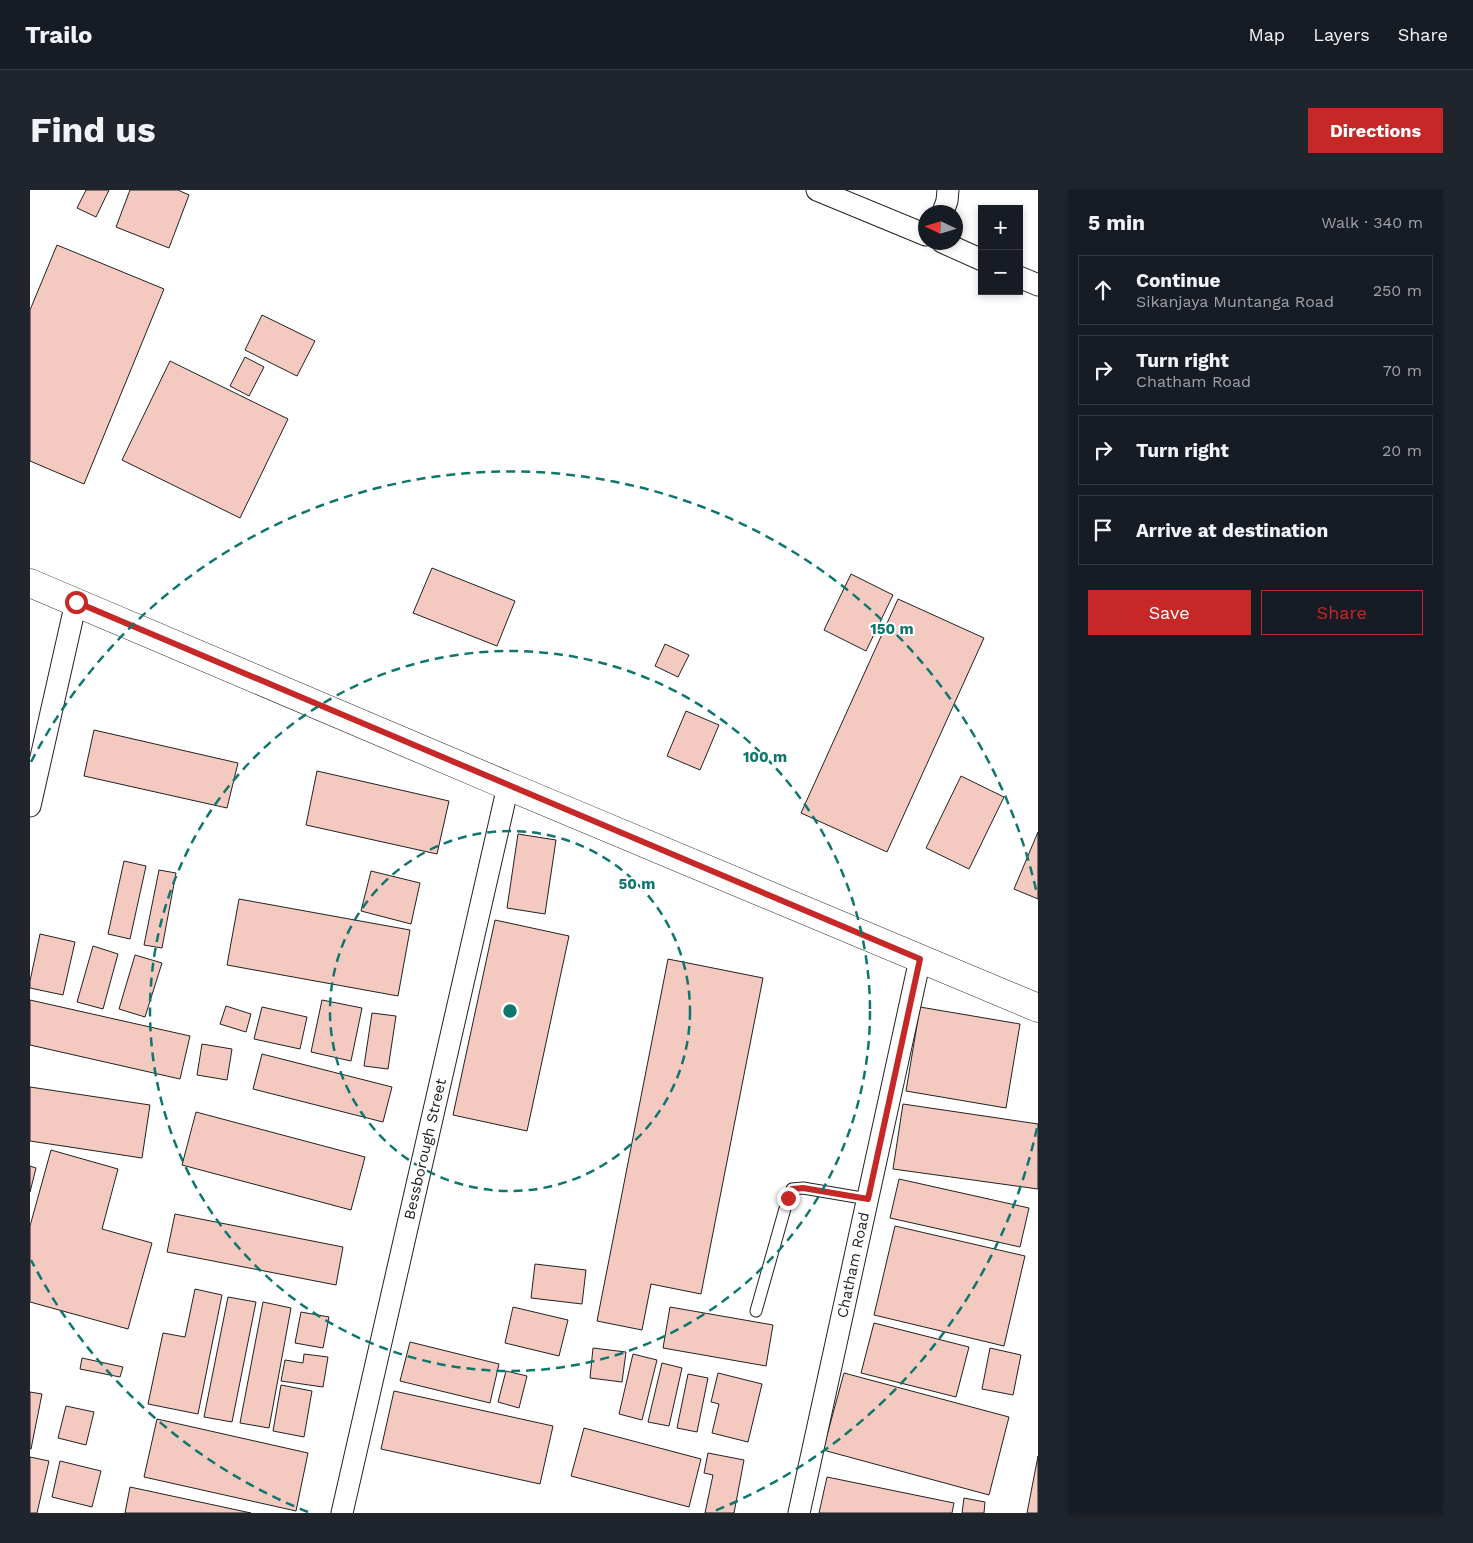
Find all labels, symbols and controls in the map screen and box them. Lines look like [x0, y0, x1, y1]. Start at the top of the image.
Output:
text: Trailo [25, 21, 92, 49]
text: Map [1248, 24, 1285, 45]
text: Layers [1313, 24, 1370, 45]
text: Share [1398, 24, 1448, 45]
button: Directions [1308, 108, 1443, 153]
text: Find us [30, 109, 156, 151]
north arrow [918, 205, 963, 250]
map controls [978, 205, 1023, 295]
button: + [978, 205, 1023, 250]
text: 5 min [1088, 210, 1145, 235]
text: Walk · 340 m [1321, 213, 1423, 232]
button: − [978, 250, 1023, 295]
text: Continue [1136, 269, 1220, 292]
icon: ahead [1089, 276, 1117, 304]
text: 250 m [1373, 281, 1422, 300]
text: Sikanjaya Muntanga Road [1136, 292, 1334, 311]
text: Turn right [1136, 349, 1229, 372]
icon: right [1089, 356, 1117, 384]
text: 70 m [1383, 361, 1422, 380]
text: Chatham Road [1136, 372, 1251, 391]
icon: right [1089, 436, 1117, 464]
text: Turn right [1136, 439, 1229, 462]
text: 20 m [1382, 441, 1422, 460]
icon: arrive [1089, 516, 1117, 544]
text: Arrive at destination [1136, 519, 1328, 542]
button: Save [1088, 590, 1251, 635]
button: Share [1261, 590, 1423, 635]
route start [65, 591, 88, 614]
text: 150 m [870, 620, 914, 638]
text: 100 m [743, 748, 787, 766]
text: 50 m [619, 875, 655, 893]
centre of rings [501, 1002, 519, 1020]
street label: Bessborough Street [400, 1076, 450, 1221]
route end [777, 1187, 800, 1210]
street label: Chatham Road [833, 1210, 873, 1320]

